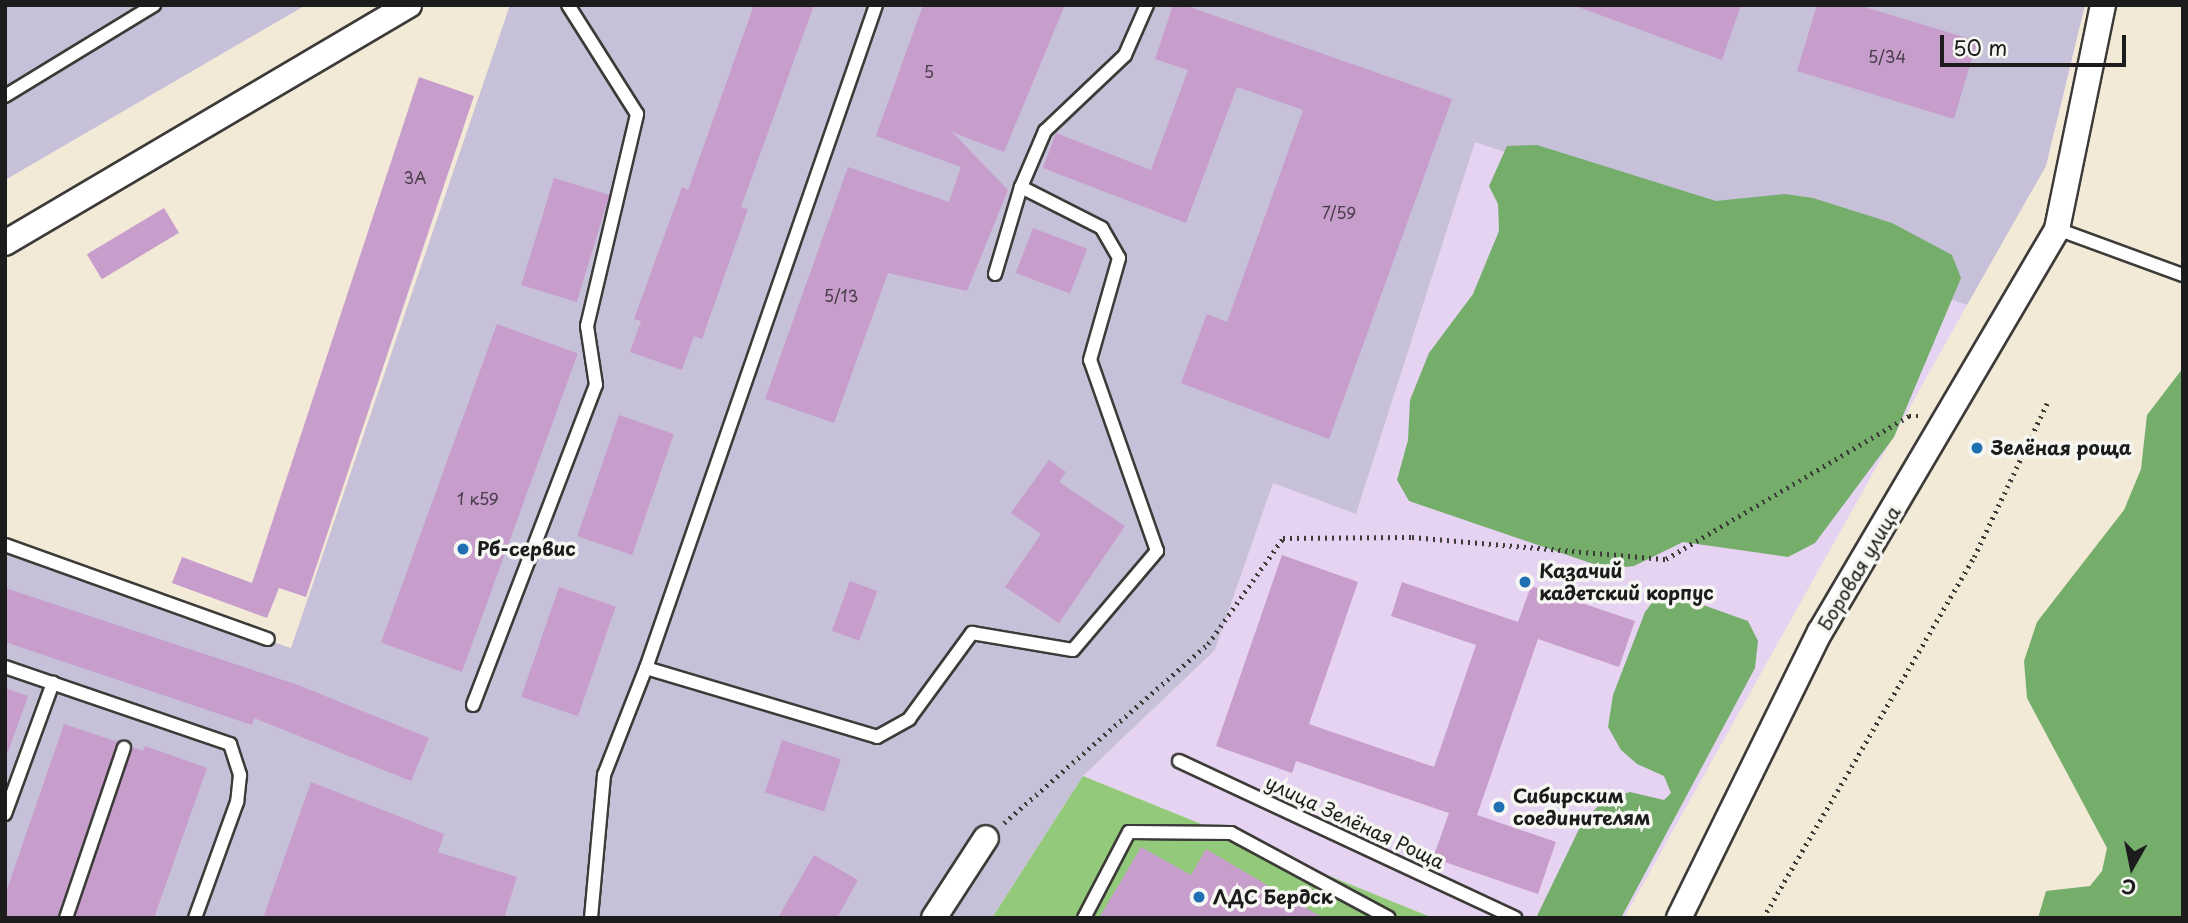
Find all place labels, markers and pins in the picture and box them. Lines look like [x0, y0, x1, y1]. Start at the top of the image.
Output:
place label: Зелёная роща [1991, 437, 2132, 459]
marker: Зелёная роща [1969, 440, 1985, 456]
place label: Рб-сервис [477, 538, 576, 560]
marker: Рб-сервис [455, 541, 471, 557]
place label: Казачий кадетский корпус [1539, 560, 1715, 604]
marker: Казачий кадетский корпус [1517, 574, 1533, 590]
place label: Сибирским соединителям [1513, 785, 1650, 829]
marker: Сибирским соединителям [1491, 799, 1507, 815]
place label: ЛДС Бердск [1213, 886, 1333, 908]
marker: ЛДС Бердск [1191, 889, 1207, 905]

